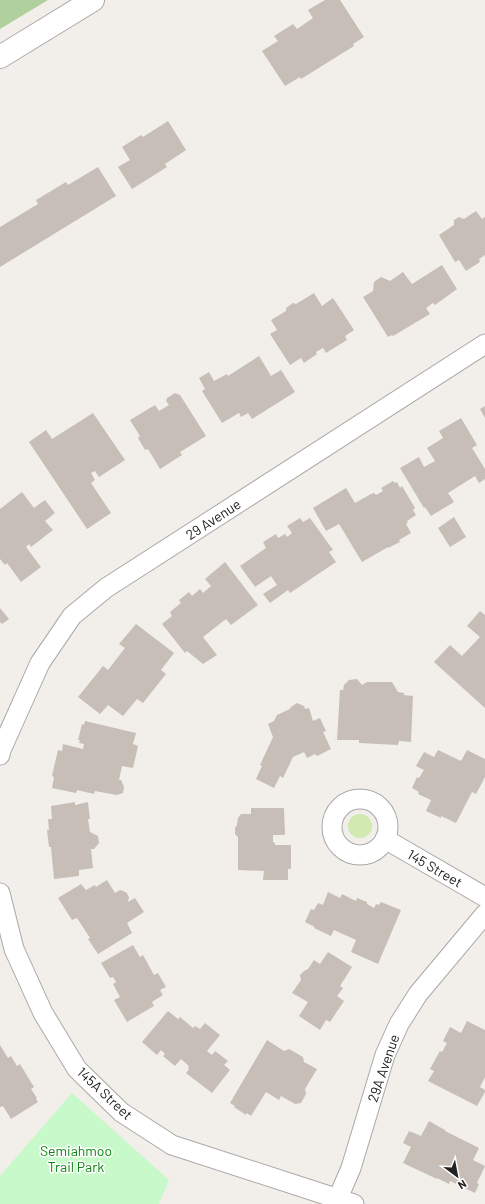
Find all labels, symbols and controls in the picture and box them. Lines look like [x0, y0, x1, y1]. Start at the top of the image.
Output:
street label: 29 Avenue [182, 495, 244, 543]
street label: 145 Street [404, 845, 466, 891]
street label: 29A Avenue [363, 1032, 403, 1104]
street label: 145A Street [74, 1063, 136, 1123]
park label: Semiahmoo Trail Park [40, 1142, 112, 1175]
north arrow [437, 1156, 477, 1196]
text: N [456, 1177, 469, 1192]

